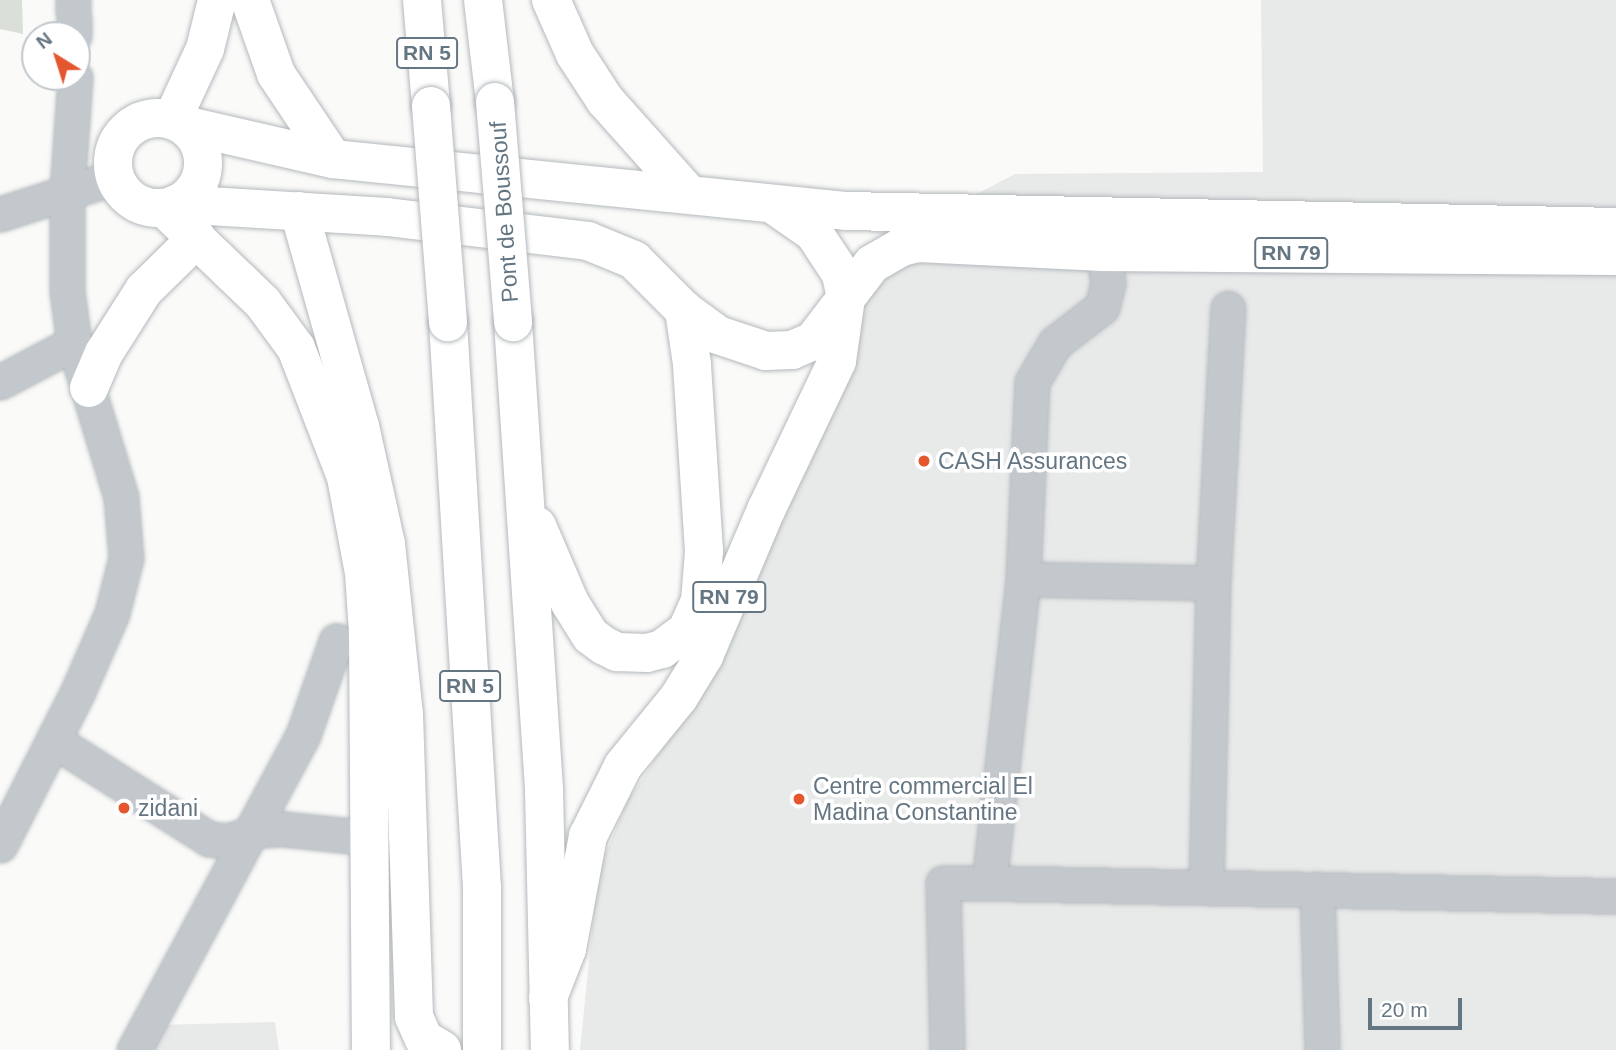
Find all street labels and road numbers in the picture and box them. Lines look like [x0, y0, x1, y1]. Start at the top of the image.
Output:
road number: RN 5 [396, 36, 458, 70]
street label: Pont de Boussouf [484, 120, 524, 304]
road number: RN 79 [1252, 236, 1330, 270]
road number: RN 79 [690, 580, 768, 614]
road number: RN 5 [438, 668, 502, 704]

